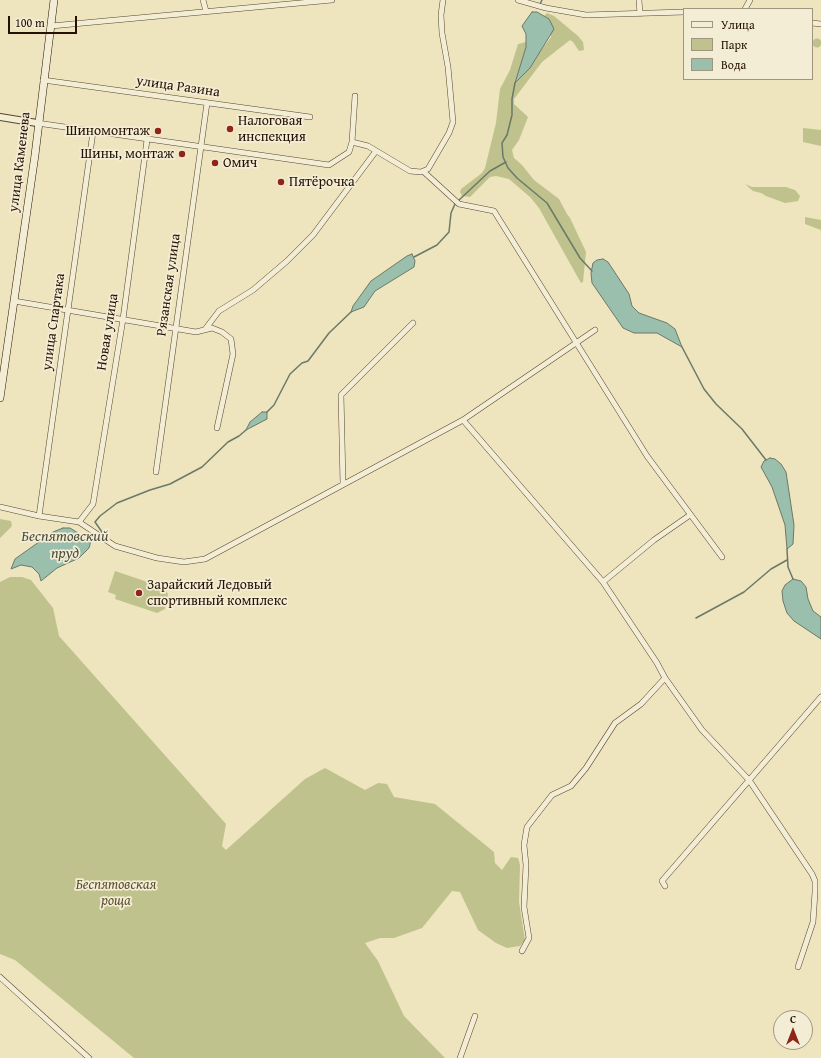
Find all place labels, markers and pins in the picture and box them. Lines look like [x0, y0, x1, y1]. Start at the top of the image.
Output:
place label: Налоговая инспекция [238, 113, 306, 146]
place label: Шиномонтаж [66, 123, 150, 139]
marker: Налоговая инспекция [225, 124, 235, 134]
marker: Шиномонтаж [153, 126, 163, 136]
place label: Шины, монтаж [81, 146, 174, 162]
marker: Шины, монтаж [177, 149, 187, 159]
place label: Омич [223, 155, 257, 171]
marker: Омич [210, 158, 220, 168]
place label: Пятёрочка [289, 174, 355, 190]
marker: Пятёрочка [276, 177, 286, 187]
place label: Зарайский Ледовый спортивный комплекс [147, 577, 287, 610]
marker: Зарайский Ледовый спортивный комплекс [134, 588, 144, 598]

